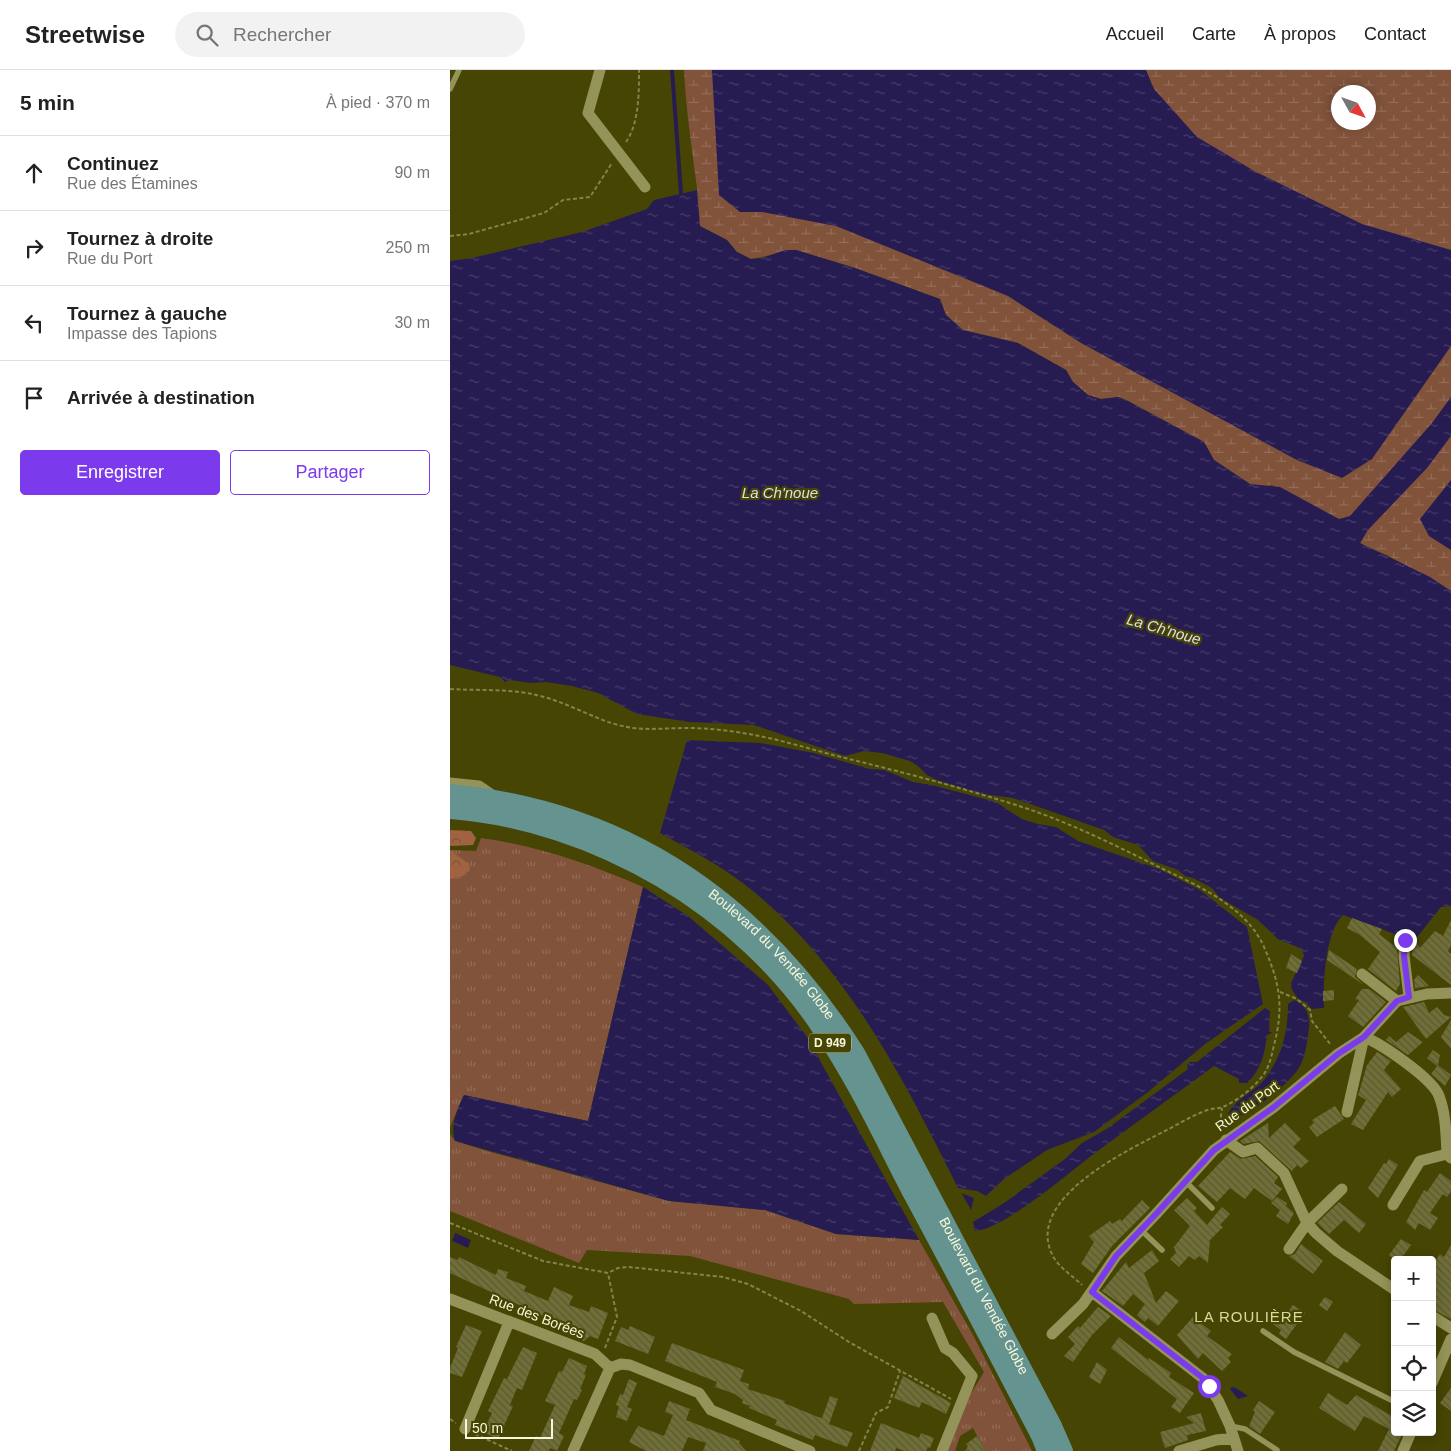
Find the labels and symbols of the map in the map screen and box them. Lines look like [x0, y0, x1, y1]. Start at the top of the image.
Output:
north arrow [1331, 85, 1376, 130]
water label: La Ch'noue [742, 484, 818, 501]
water label: La Ch'noue [1125, 610, 1203, 648]
street label: Boulevard du Vendée Globe [706, 886, 838, 1022]
route end [1394, 929, 1417, 952]
road number: D 949 [809, 1034, 851, 1052]
street label: Rue du Port [1212, 1078, 1282, 1134]
street label: Boulevard du Vendée Globe [936, 1214, 1032, 1377]
street label: Rue des Borées [487, 1291, 587, 1341]
district label: LA ROULIÈRE [1194, 1308, 1304, 1325]
route start [1198, 1375, 1221, 1398]
scale bar [465, 1416, 552, 1439]

